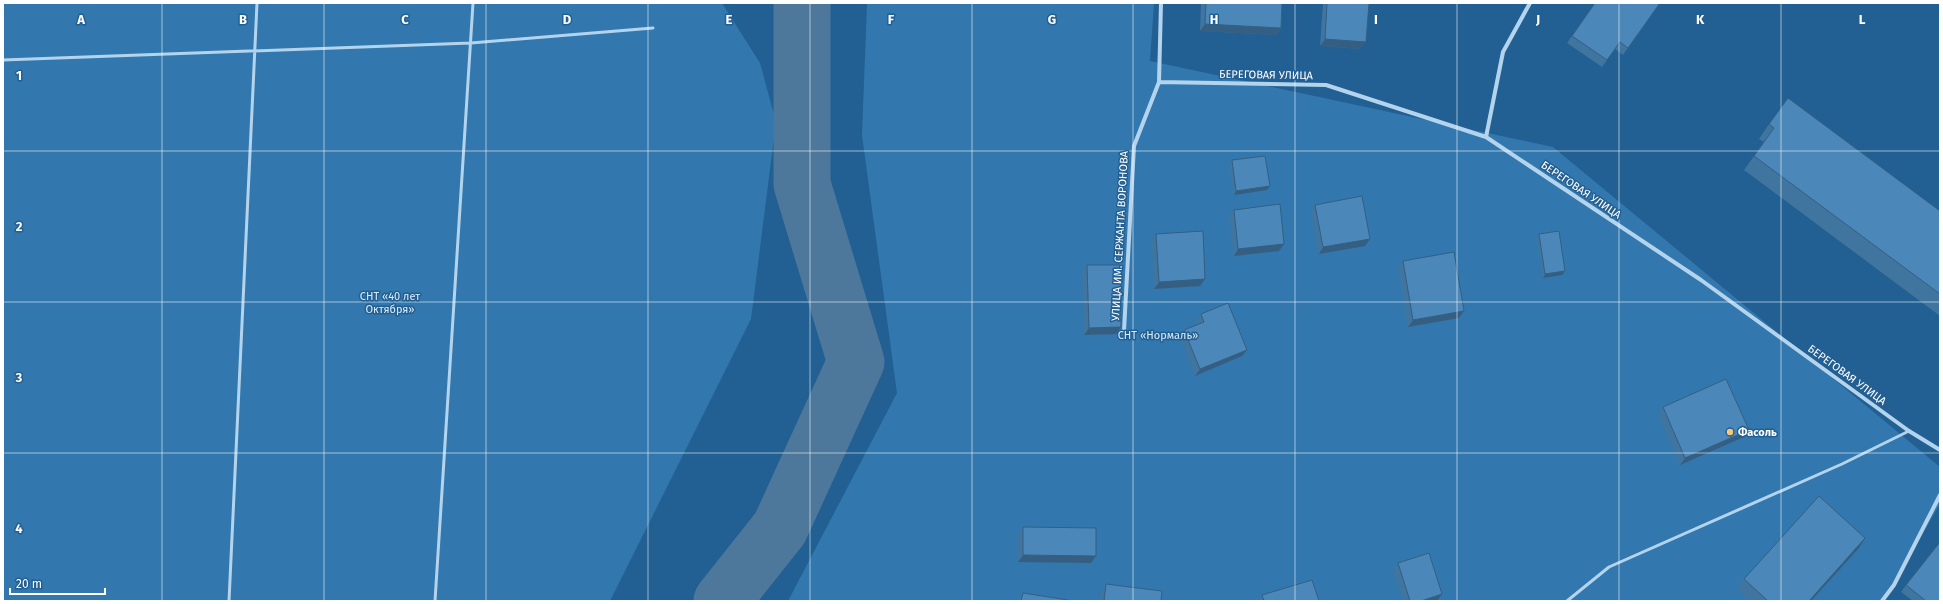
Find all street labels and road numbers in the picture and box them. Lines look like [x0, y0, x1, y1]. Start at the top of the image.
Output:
street label: БЕРЕГОВАЯ УЛИЦА [1219, 68, 1314, 82]
street label: УЛИЦА ИМ. СЕРЖАНТА ВОРОНОВА [1109, 150, 1131, 321]
street label: БЕРЕГОВАЯ УЛИЦА [1539, 158, 1624, 222]
street label: БЕРЕГОВАЯ УЛИЦА [1805, 342, 1889, 408]

